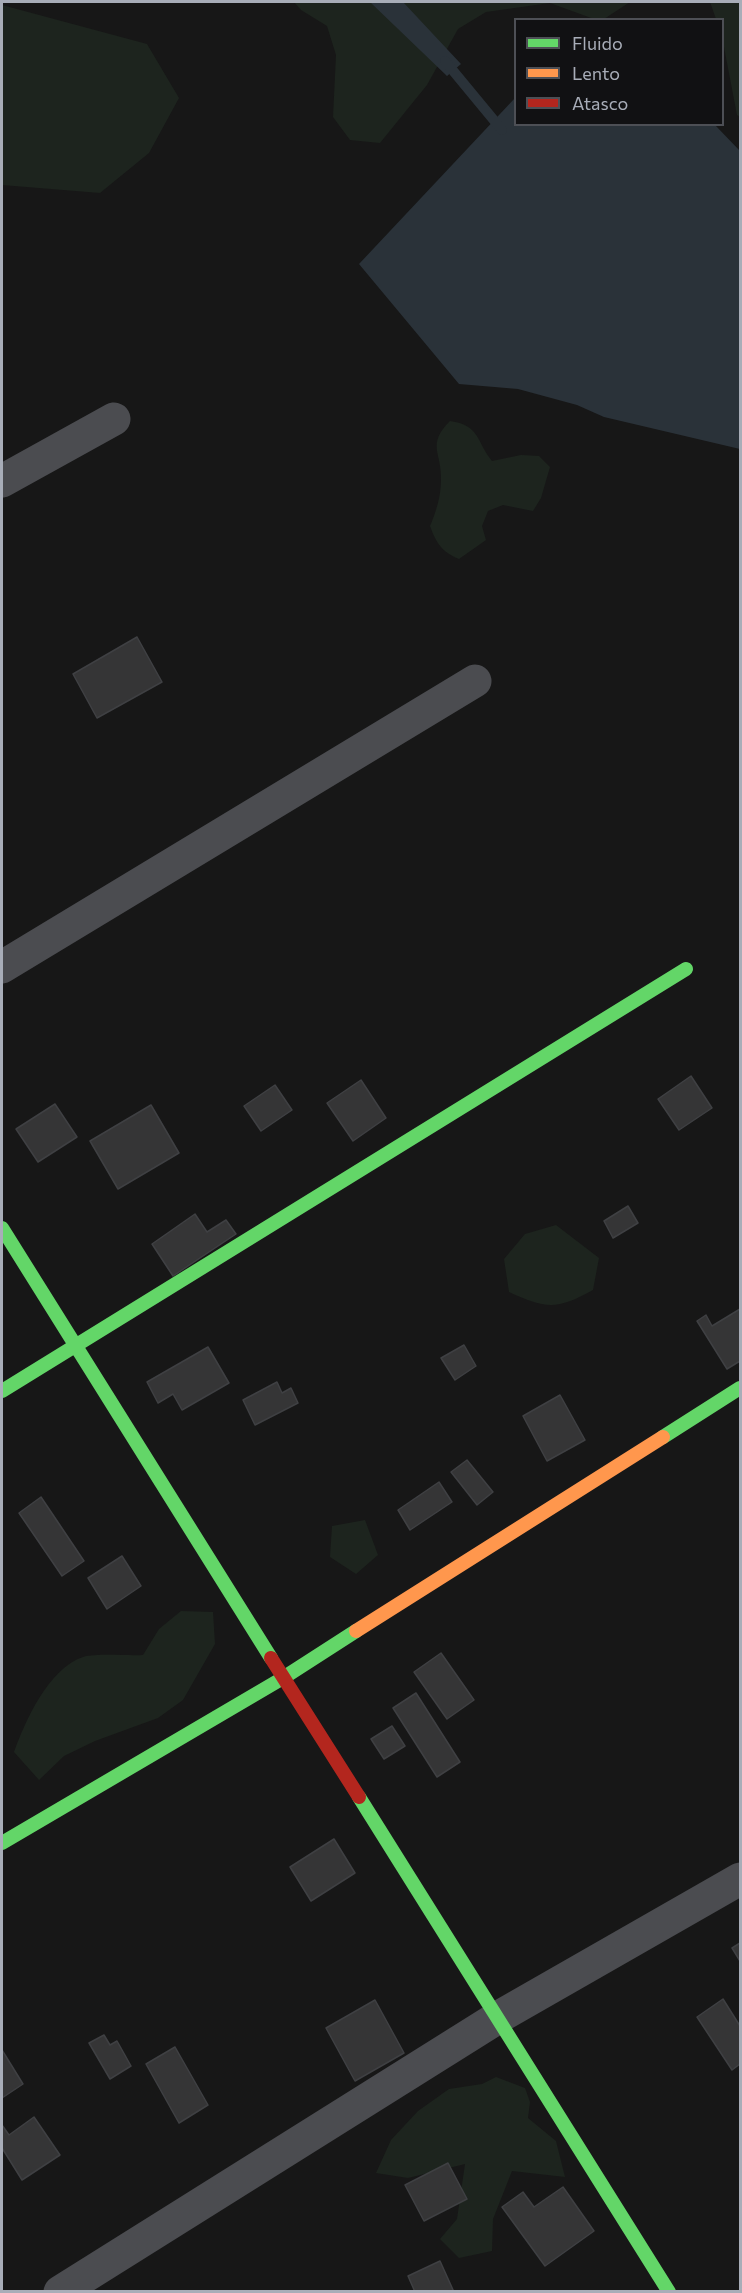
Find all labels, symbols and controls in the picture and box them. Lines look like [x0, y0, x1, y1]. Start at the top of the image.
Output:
legend [514, 18, 724, 126]
text: Fluido [572, 32, 623, 54]
text: Lento [572, 62, 620, 84]
text: Atasco [572, 92, 628, 114]

